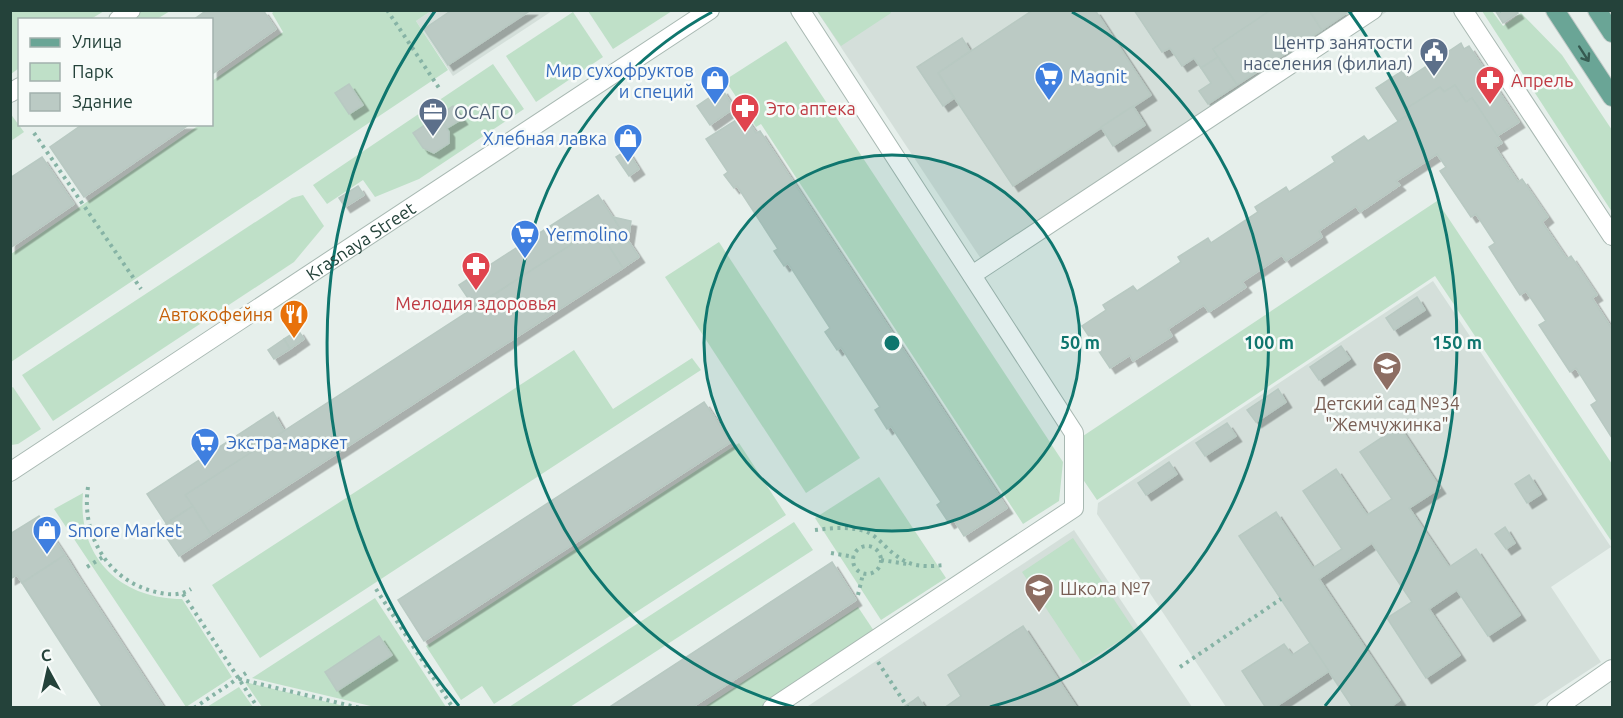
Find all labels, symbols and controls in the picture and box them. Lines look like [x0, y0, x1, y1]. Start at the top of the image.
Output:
legend [18, 18, 213, 126]
text: Улица [72, 31, 122, 51]
place label: Центр занятости населения (филиал) [1243, 32, 1413, 74]
public building icon: Центр занятости населения (филиал) [1418, 36, 1450, 78]
one-way arrow [1578, 45, 1590, 62]
place label: Мир сухофруктов и специй [546, 60, 694, 101]
supermarket icon: Magnit [1033, 60, 1065, 102]
text: Парк [72, 61, 113, 81]
shop icon: Мир сухофруктов и специй [699, 64, 731, 106]
pharmacy icon: Апрель [1474, 64, 1506, 106]
place label: Magnit [1070, 66, 1127, 86]
place label: Апрель [1511, 70, 1573, 90]
text: Здание [72, 91, 133, 111]
pharmacy icon: Это аптека [729, 92, 761, 134]
office icon: ОСАГО [417, 96, 449, 138]
place label: Это аптека [766, 98, 856, 118]
place label: ОСАГО [454, 102, 514, 122]
shop icon: Хлебная лавка [612, 122, 644, 164]
place label: Хлебная лавка [483, 128, 607, 148]
street label: Krasnaya Street [302, 197, 419, 284]
supermarket icon: Yermolino [509, 218, 541, 260]
place label: Yermolino [546, 224, 628, 244]
pharmacy icon: Мелодия здоровья [460, 250, 492, 292]
place label: Мелодия здоровья [395, 293, 557, 313]
restaurant icon: Автокофейня [278, 298, 310, 340]
place label: Автокофейня [159, 304, 273, 324]
text: 50 m [1060, 332, 1100, 352]
text: 100 m [1244, 332, 1294, 352]
text: 150 m [1432, 332, 1482, 352]
centre of rings [882, 333, 902, 353]
school or university icon: Детский сад №34 "Жемчужинка" [1371, 350, 1403, 392]
place label: Детский сад №34 "Жемчужинка" [1314, 393, 1460, 434]
supermarket icon: Экстра-маркет [189, 426, 221, 468]
place label: Экстра-маркет [226, 432, 347, 452]
shop icon: Smore Market [31, 514, 63, 556]
place label: Smore Market [68, 520, 182, 540]
school or university icon: Школа №7 [1023, 572, 1055, 614]
place label: Школа №7 [1060, 578, 1151, 598]
north arrow [18, 640, 78, 700]
text: С [40, 646, 52, 665]

